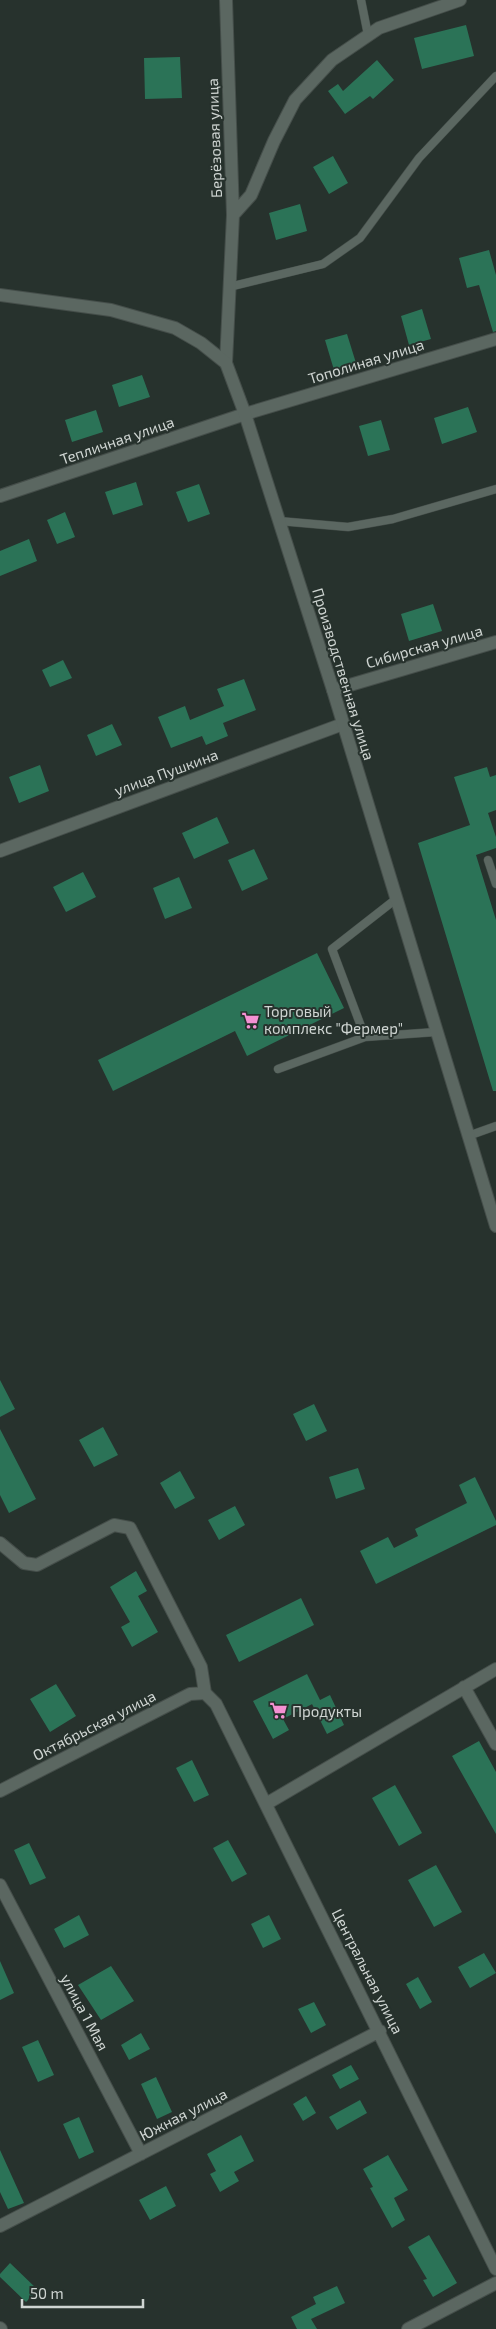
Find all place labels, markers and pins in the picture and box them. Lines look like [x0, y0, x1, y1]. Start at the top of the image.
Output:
place label: Торговый комплекс "Фермер" [264, 1002, 403, 1037]
supermarket icon: Торговый комплекс "Фермер" [240, 1010, 260, 1030]
supermarket icon: Продукты [268, 1701, 288, 1721]
place label: Продукты [292, 1702, 362, 1721]

